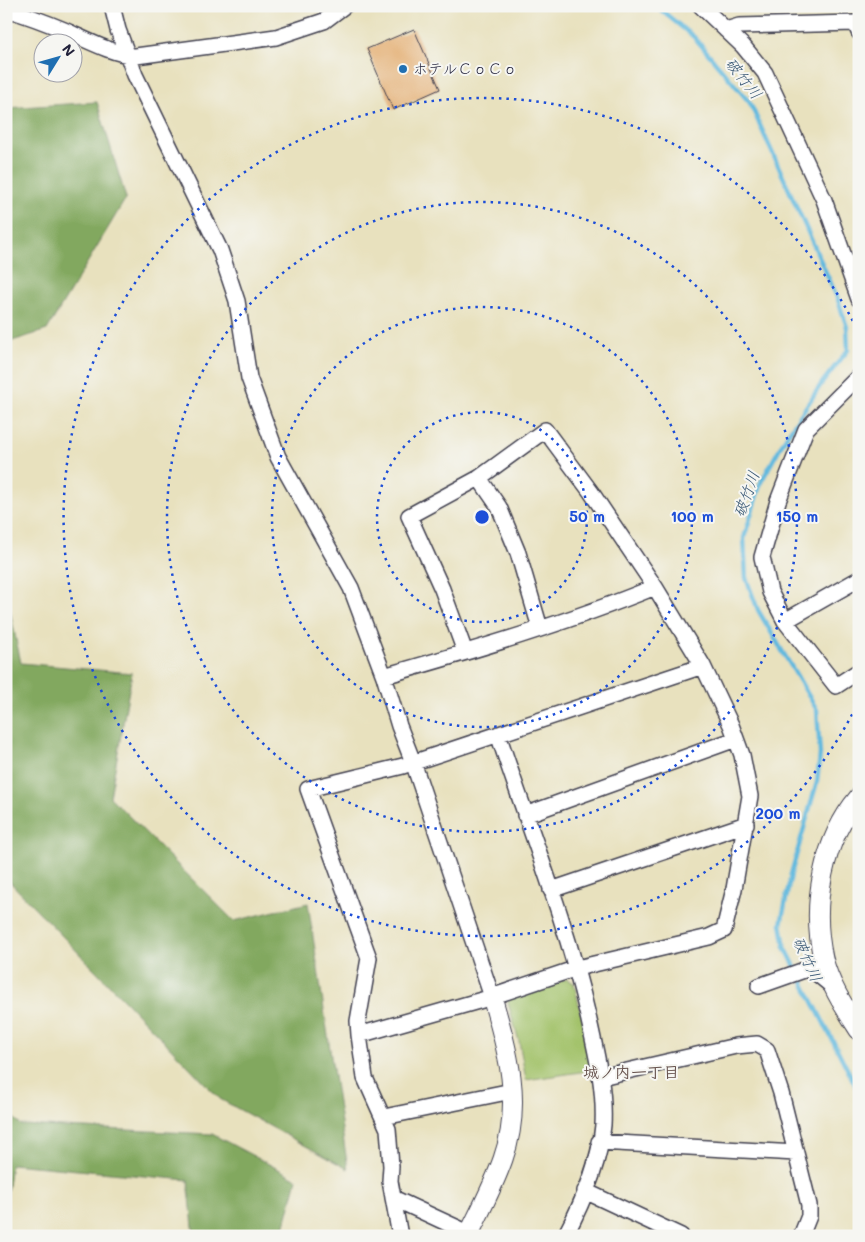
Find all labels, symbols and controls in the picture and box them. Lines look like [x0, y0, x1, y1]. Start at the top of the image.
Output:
north arrow [32, 32, 82, 82]
text: N [58, 40, 80, 60]
water label: 破竹川 [721, 52, 767, 103]
place label: ホテルＣｏＣｏ [413, 58, 517, 78]
marker: ホテルＣｏＣｏ [397, 63, 409, 75]
water label: 破竹川 [727, 468, 764, 520]
text: 50 m [569, 506, 605, 526]
text: 100 m [670, 506, 714, 526]
text: 150 m [776, 506, 818, 526]
centre of rings [473, 508, 491, 526]
text: 200 m [756, 803, 801, 823]
water label: 破竹川 [789, 933, 828, 985]
district label: 城ノ内一丁目 [583, 1061, 679, 1082]

